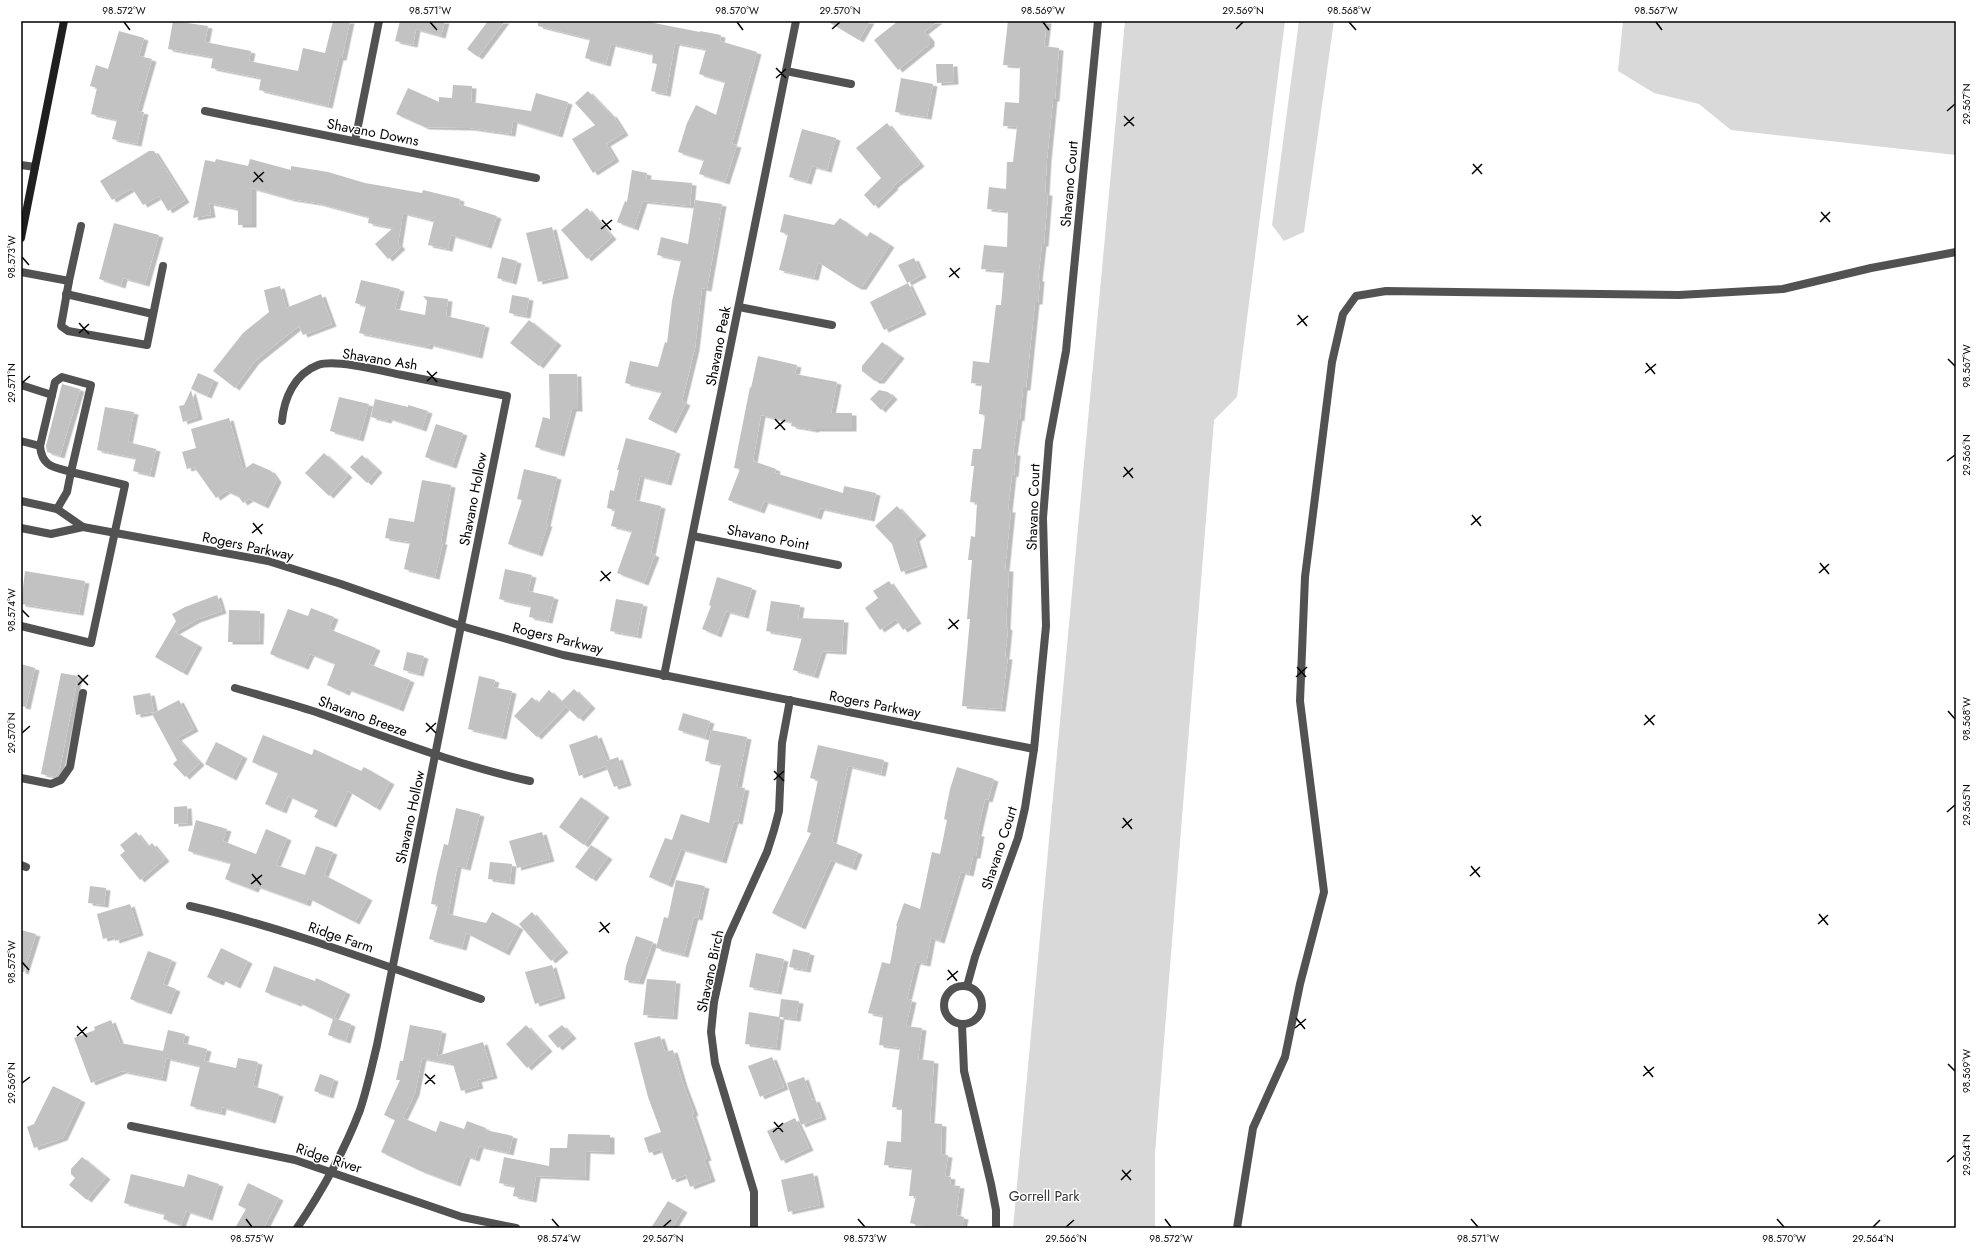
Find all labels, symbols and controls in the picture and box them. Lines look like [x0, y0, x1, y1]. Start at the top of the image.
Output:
text: 98.572°W [102, 3, 146, 18]
text: 98.571°W [409, 3, 451, 18]
text: 98.570°W [715, 3, 759, 18]
text: 29.570°N [819, 3, 861, 18]
text: 98.569°W [1021, 3, 1065, 18]
text: 29.569°N [1222, 3, 1264, 18]
text: 98.568°W [1327, 3, 1371, 18]
text: 98.567°W [1634, 3, 1678, 18]
text: 29.567°N [1959, 84, 1974, 124]
street label: Shavano Downs [325, 113, 421, 151]
street label: Shavano Court [1055, 139, 1083, 228]
text: 98.573°W [4, 235, 19, 279]
street label: Shavano Peak [700, 303, 736, 388]
street label: Shavano Ash [341, 343, 419, 375]
text: 98.567°W [1959, 344, 1974, 388]
text: 29.571°N [4, 363, 19, 403]
text: 29.566°N [1959, 434, 1974, 476]
street label: Shavano Hollow [454, 450, 492, 547]
street label: Shavano Court [1021, 463, 1045, 551]
street label: Shavano Point [725, 519, 811, 555]
street label: Rogers Parkway [201, 527, 296, 566]
text: 98.574°W [4, 588, 19, 632]
street label: Rogers Parkway [511, 617, 606, 659]
street label: Rogers Parkway [828, 685, 923, 723]
street label: Shavano Breeze [315, 691, 411, 741]
text: 98.568°W [1959, 697, 1974, 741]
text: 29.570°N [4, 712, 19, 754]
street label: Shavano Hollow [390, 768, 430, 865]
text: 29.565°N [1959, 784, 1974, 826]
street label: Shavano Court [976, 803, 1022, 892]
street label: Ridge Farm [306, 916, 376, 958]
street label: Shavano Birch [691, 928, 729, 1014]
text: 98.575°W [4, 940, 19, 984]
text: 98.569°W [1959, 1049, 1974, 1093]
text: 29.569°N [4, 1062, 19, 1104]
text: 29.564°N [1959, 1134, 1974, 1176]
street label: Ridge River [293, 1138, 365, 1178]
park label: Gorrell Park [1009, 1186, 1080, 1206]
text: 98.575°W [230, 1231, 274, 1246]
text: 98.574°W [537, 1231, 581, 1246]
text: 29.567°N [643, 1231, 683, 1246]
text: 98.573°W [843, 1231, 887, 1246]
text: 29.566°N [1045, 1231, 1087, 1246]
text: 98.572°W [1149, 1231, 1193, 1246]
text: 98.571°W [1457, 1231, 1499, 1246]
text: 98.570°W [1762, 1231, 1806, 1246]
text: 29.564°N [1852, 1231, 1894, 1246]

